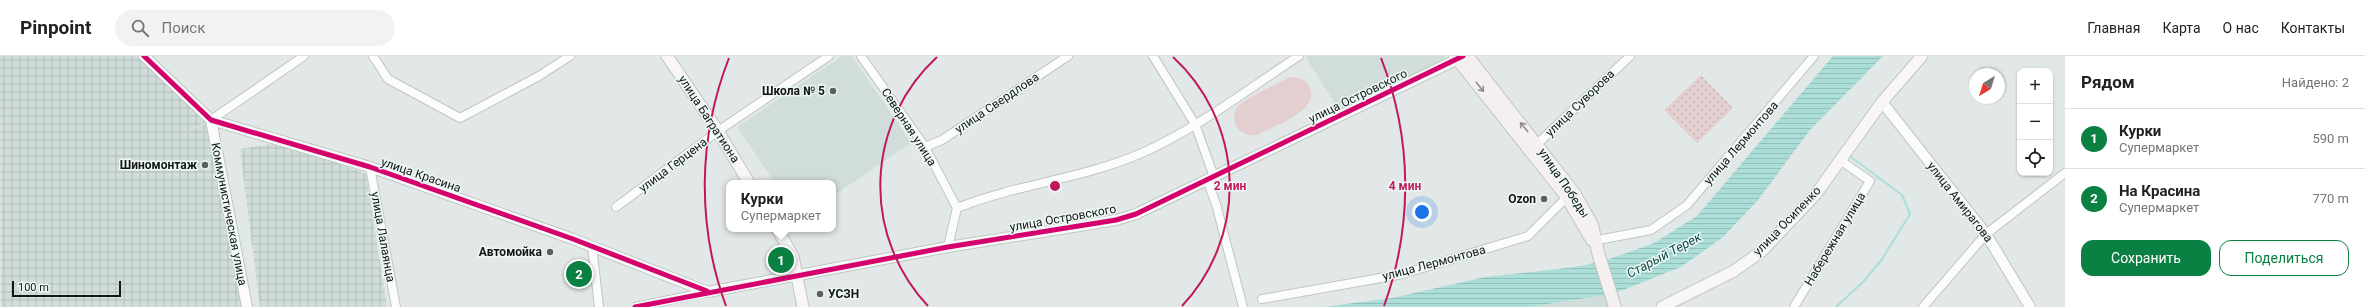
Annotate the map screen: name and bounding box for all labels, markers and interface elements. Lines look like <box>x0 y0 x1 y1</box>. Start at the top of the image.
search box <box>115 10 395 46</box>
text: Pinpoint <box>20 16 91 39</box>
icon: search <box>129 17 151 39</box>
text: Поиск <box>161 19 205 37</box>
text: Главная <box>2087 20 2140 36</box>
text: Карта <box>2162 20 2201 36</box>
text: О нас <box>2223 20 2259 36</box>
text: Контакты <box>2281 20 2345 36</box>
street label: улица Островского <box>1306 66 1410 126</box>
street label: улица Суворова <box>1543 67 1617 139</box>
north arrow <box>1969 68 2005 104</box>
map controls <box>2017 68 2053 176</box>
button: + <box>2017 68 2053 104</box>
street label: улица Свердлова <box>952 70 1042 136</box>
text: Рядом <box>2081 72 2135 92</box>
street label: улица Багратиона <box>676 73 742 165</box>
text: Найдено: 2 <box>2282 75 2349 90</box>
one-way arrow <box>1475 81 1484 92</box>
place label: Школа № 5 <box>762 84 825 98</box>
street label: Северная улица <box>879 85 939 169</box>
marker: Школа № 5 <box>828 86 838 96</box>
street label: улица Лермонтова <box>1701 98 1781 188</box>
button: − <box>2017 104 2053 140</box>
one-way arrow <box>1520 122 1528 133</box>
text: Курки <box>2119 122 2161 140</box>
text: 1 <box>2090 131 2098 146</box>
text: 590 m <box>2312 131 2349 146</box>
street label: улица Герцена <box>636 135 710 195</box>
button: locate <box>2017 140 2053 176</box>
text: Супермаркет <box>2119 140 2199 155</box>
street label: Коммунистическая улица <box>208 141 250 287</box>
street label: улица Победы <box>1536 146 1592 220</box>
street label: улица Красина <box>379 155 463 195</box>
place label: Шиномонтаж <box>120 158 198 172</box>
street label: улица Амирагова <box>1924 159 1996 245</box>
marker: Шиномонтаж <box>200 160 210 170</box>
centre of rings <box>1048 179 1062 193</box>
text: 2 мин <box>1214 179 1246 193</box>
text: 4 мин <box>1389 179 1421 193</box>
popup <box>726 180 836 232</box>
text: На Красина <box>2119 182 2200 200</box>
street label: улица Осипенко <box>1750 183 1824 259</box>
text: Курки <box>741 190 783 208</box>
street label: Набережная улица <box>1802 190 1868 288</box>
street label: улица Лалаянца <box>368 191 398 283</box>
text: 2 <box>2090 191 2098 206</box>
text: 770 m <box>2312 191 2349 206</box>
place label: Ozon <box>1508 192 1536 206</box>
marker: Ozon <box>1539 194 1549 204</box>
text: Супермаркет <box>2119 200 2199 215</box>
street label: улица Островского <box>1009 202 1118 234</box>
your location <box>1412 202 1432 222</box>
text: Супермаркет <box>741 208 821 223</box>
water label: Старый Терек <box>1624 228 1705 281</box>
button: Сохранить <box>2081 240 2211 276</box>
button: Поделиться <box>2219 240 2349 276</box>
street label: улица Лермонтова <box>1381 243 1487 283</box>
place label: Автомойка <box>479 245 543 259</box>
pin: 1 <box>768 245 794 275</box>
marker: Автомойка <box>545 247 555 257</box>
pin: 2 <box>566 259 592 289</box>
scale bar <box>12 279 121 298</box>
text: 100 m <box>18 281 49 294</box>
place label: УСЗН <box>828 287 859 301</box>
marker: УСЗН <box>815 289 825 299</box>

